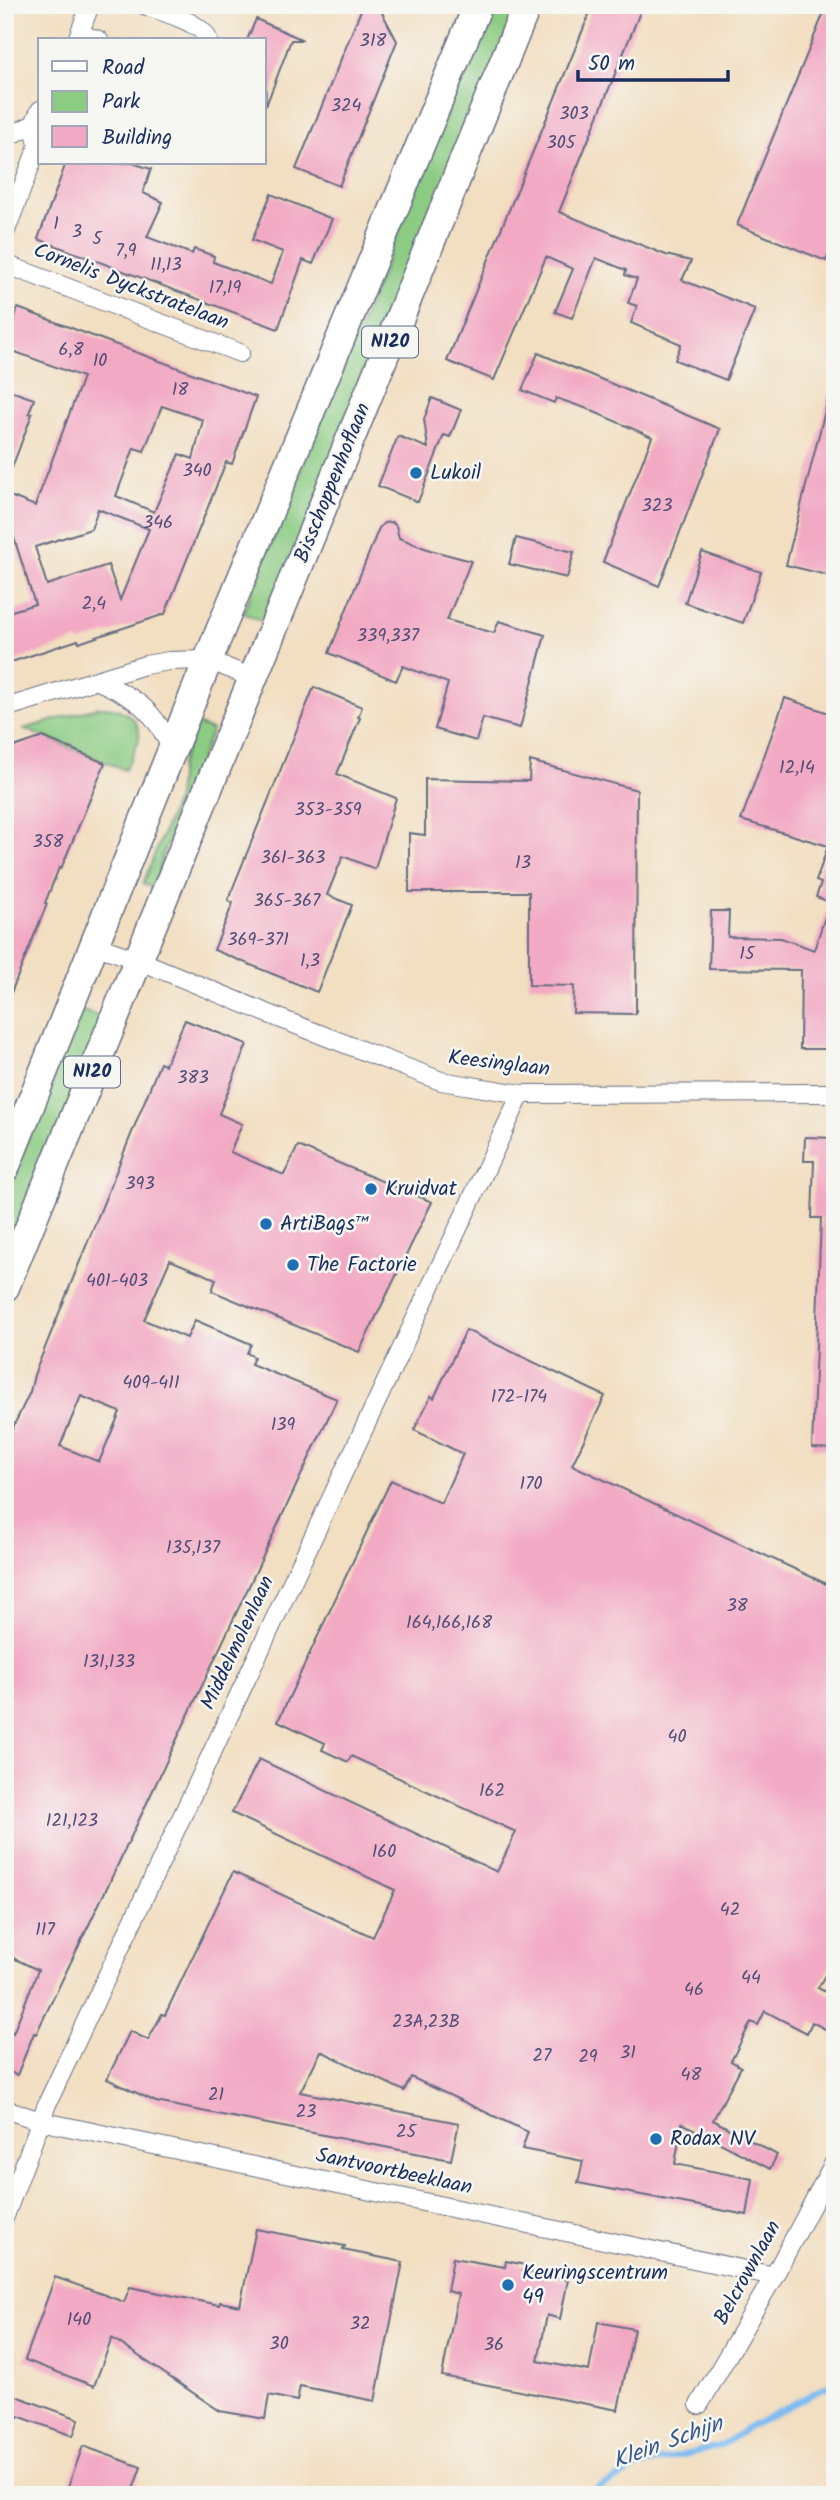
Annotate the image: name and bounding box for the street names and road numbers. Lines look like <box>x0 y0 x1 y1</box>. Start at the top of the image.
street label: Cornelis Dyckstratelaan <box>28 234 234 340</box>
road number: N120 <box>362 326 418 358</box>
street label: Bisschoppenhoflaan <box>286 398 380 568</box>
street label: Keesinglaan <box>446 1041 552 1087</box>
road number: N120 <box>64 1056 120 1088</box>
street label: Middelmolenlaan <box>192 1570 284 1716</box>
street label: Santvoortbeeklaan <box>313 2139 475 2205</box>
street label: Belcrownlaan <box>706 2215 790 2331</box>

